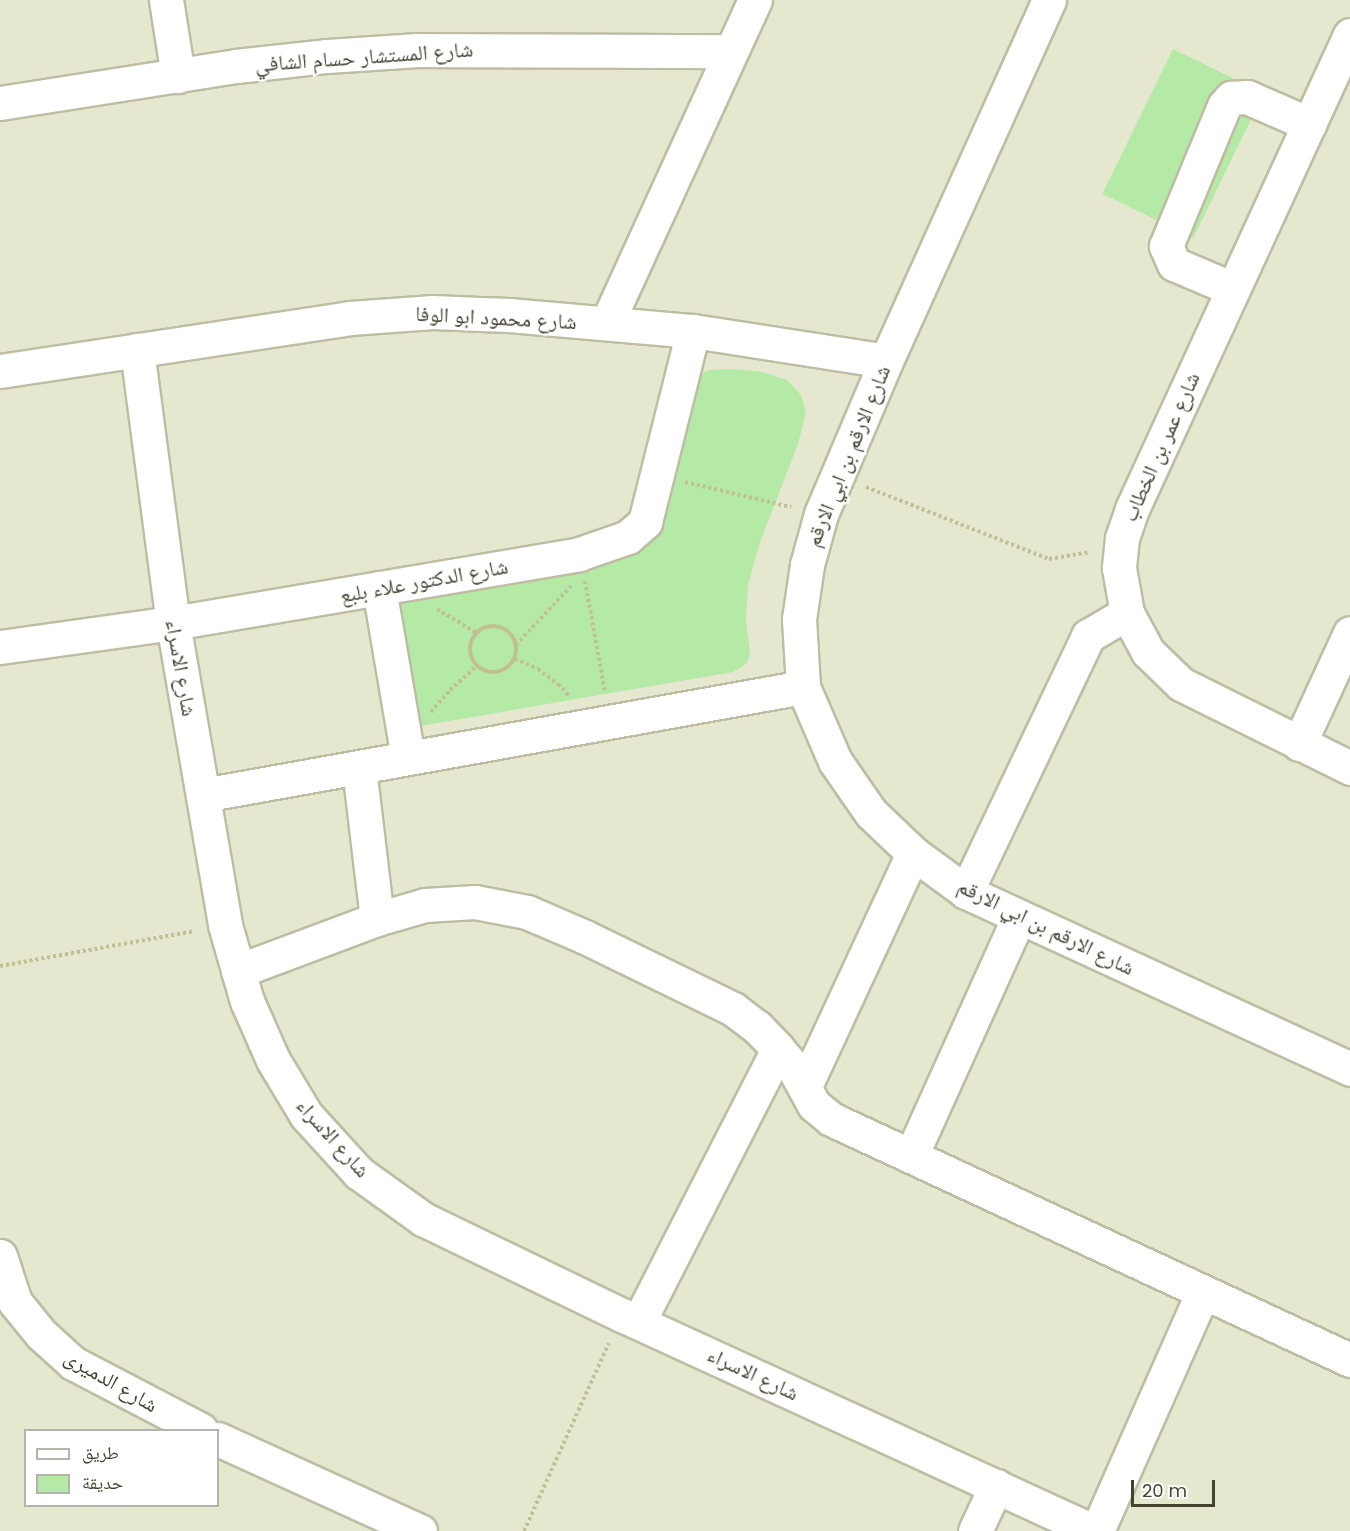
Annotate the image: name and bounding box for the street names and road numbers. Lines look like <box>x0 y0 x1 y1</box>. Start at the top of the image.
street label: شارع المستشار حسام الشافي <box>254 37 474 77</box>
street label: شارع محمود ابو الوفا <box>415 301 577 335</box>
street label: شارع الارقم بن ابي الارقم <box>800 362 896 550</box>
street label: شارع عمر بن الخطاب <box>1117 368 1205 526</box>
street label: شارع الدكتور علاء بلبع <box>338 554 510 608</box>
street label: شارع الاسراء <box>160 618 202 718</box>
street label: شارع الارقم بن ابي الارقم <box>954 873 1138 981</box>
street label: شارع الاسراء <box>291 1093 375 1183</box>
street label: شارع الاسراء <box>703 1342 803 1406</box>
street label: شارع الدميرى <box>60 1344 162 1418</box>

